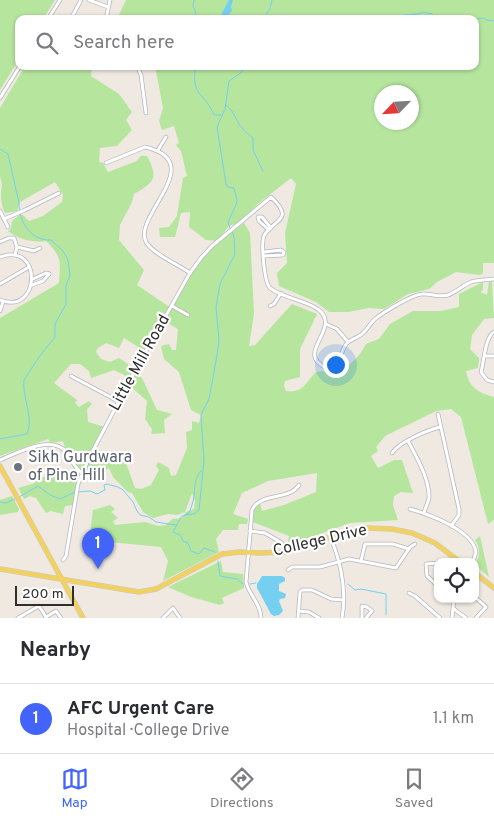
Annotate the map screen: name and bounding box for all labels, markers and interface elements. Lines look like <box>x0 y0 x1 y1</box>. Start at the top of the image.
search box <box>15 15 479 70</box>
icon: search <box>33 29 61 57</box>
text: Search here <box>73 31 175 55</box>
north arrow <box>374 85 419 130</box>
street label: Little Mill Road <box>105 311 175 415</box>
your location <box>323 352 349 378</box>
place label: Sikh Gurdwara of Pine Hill <box>28 448 132 486</box>
marker: Sikh Gurdwara of Pine Hill <box>12 461 24 473</box>
street label: College Drive <box>271 520 369 562</box>
pin: 1 <box>82 528 114 569</box>
map controls <box>434 558 479 603</box>
button: locate <box>434 558 479 603</box>
scale bar <box>15 583 74 606</box>
text: 200 m <box>22 586 64 603</box>
text: Nearby <box>20 637 91 664</box>
text: AFC Urgent Care <box>67 697 214 721</box>
text: 1 <box>33 709 39 729</box>
text: 1.1 km <box>433 709 474 729</box>
text: Hospital · College Drive <box>67 721 229 741</box>
tab: Map <box>61 765 89 812</box>
tab: Directions <box>210 765 274 812</box>
tab: Saved <box>395 765 433 812</box>

